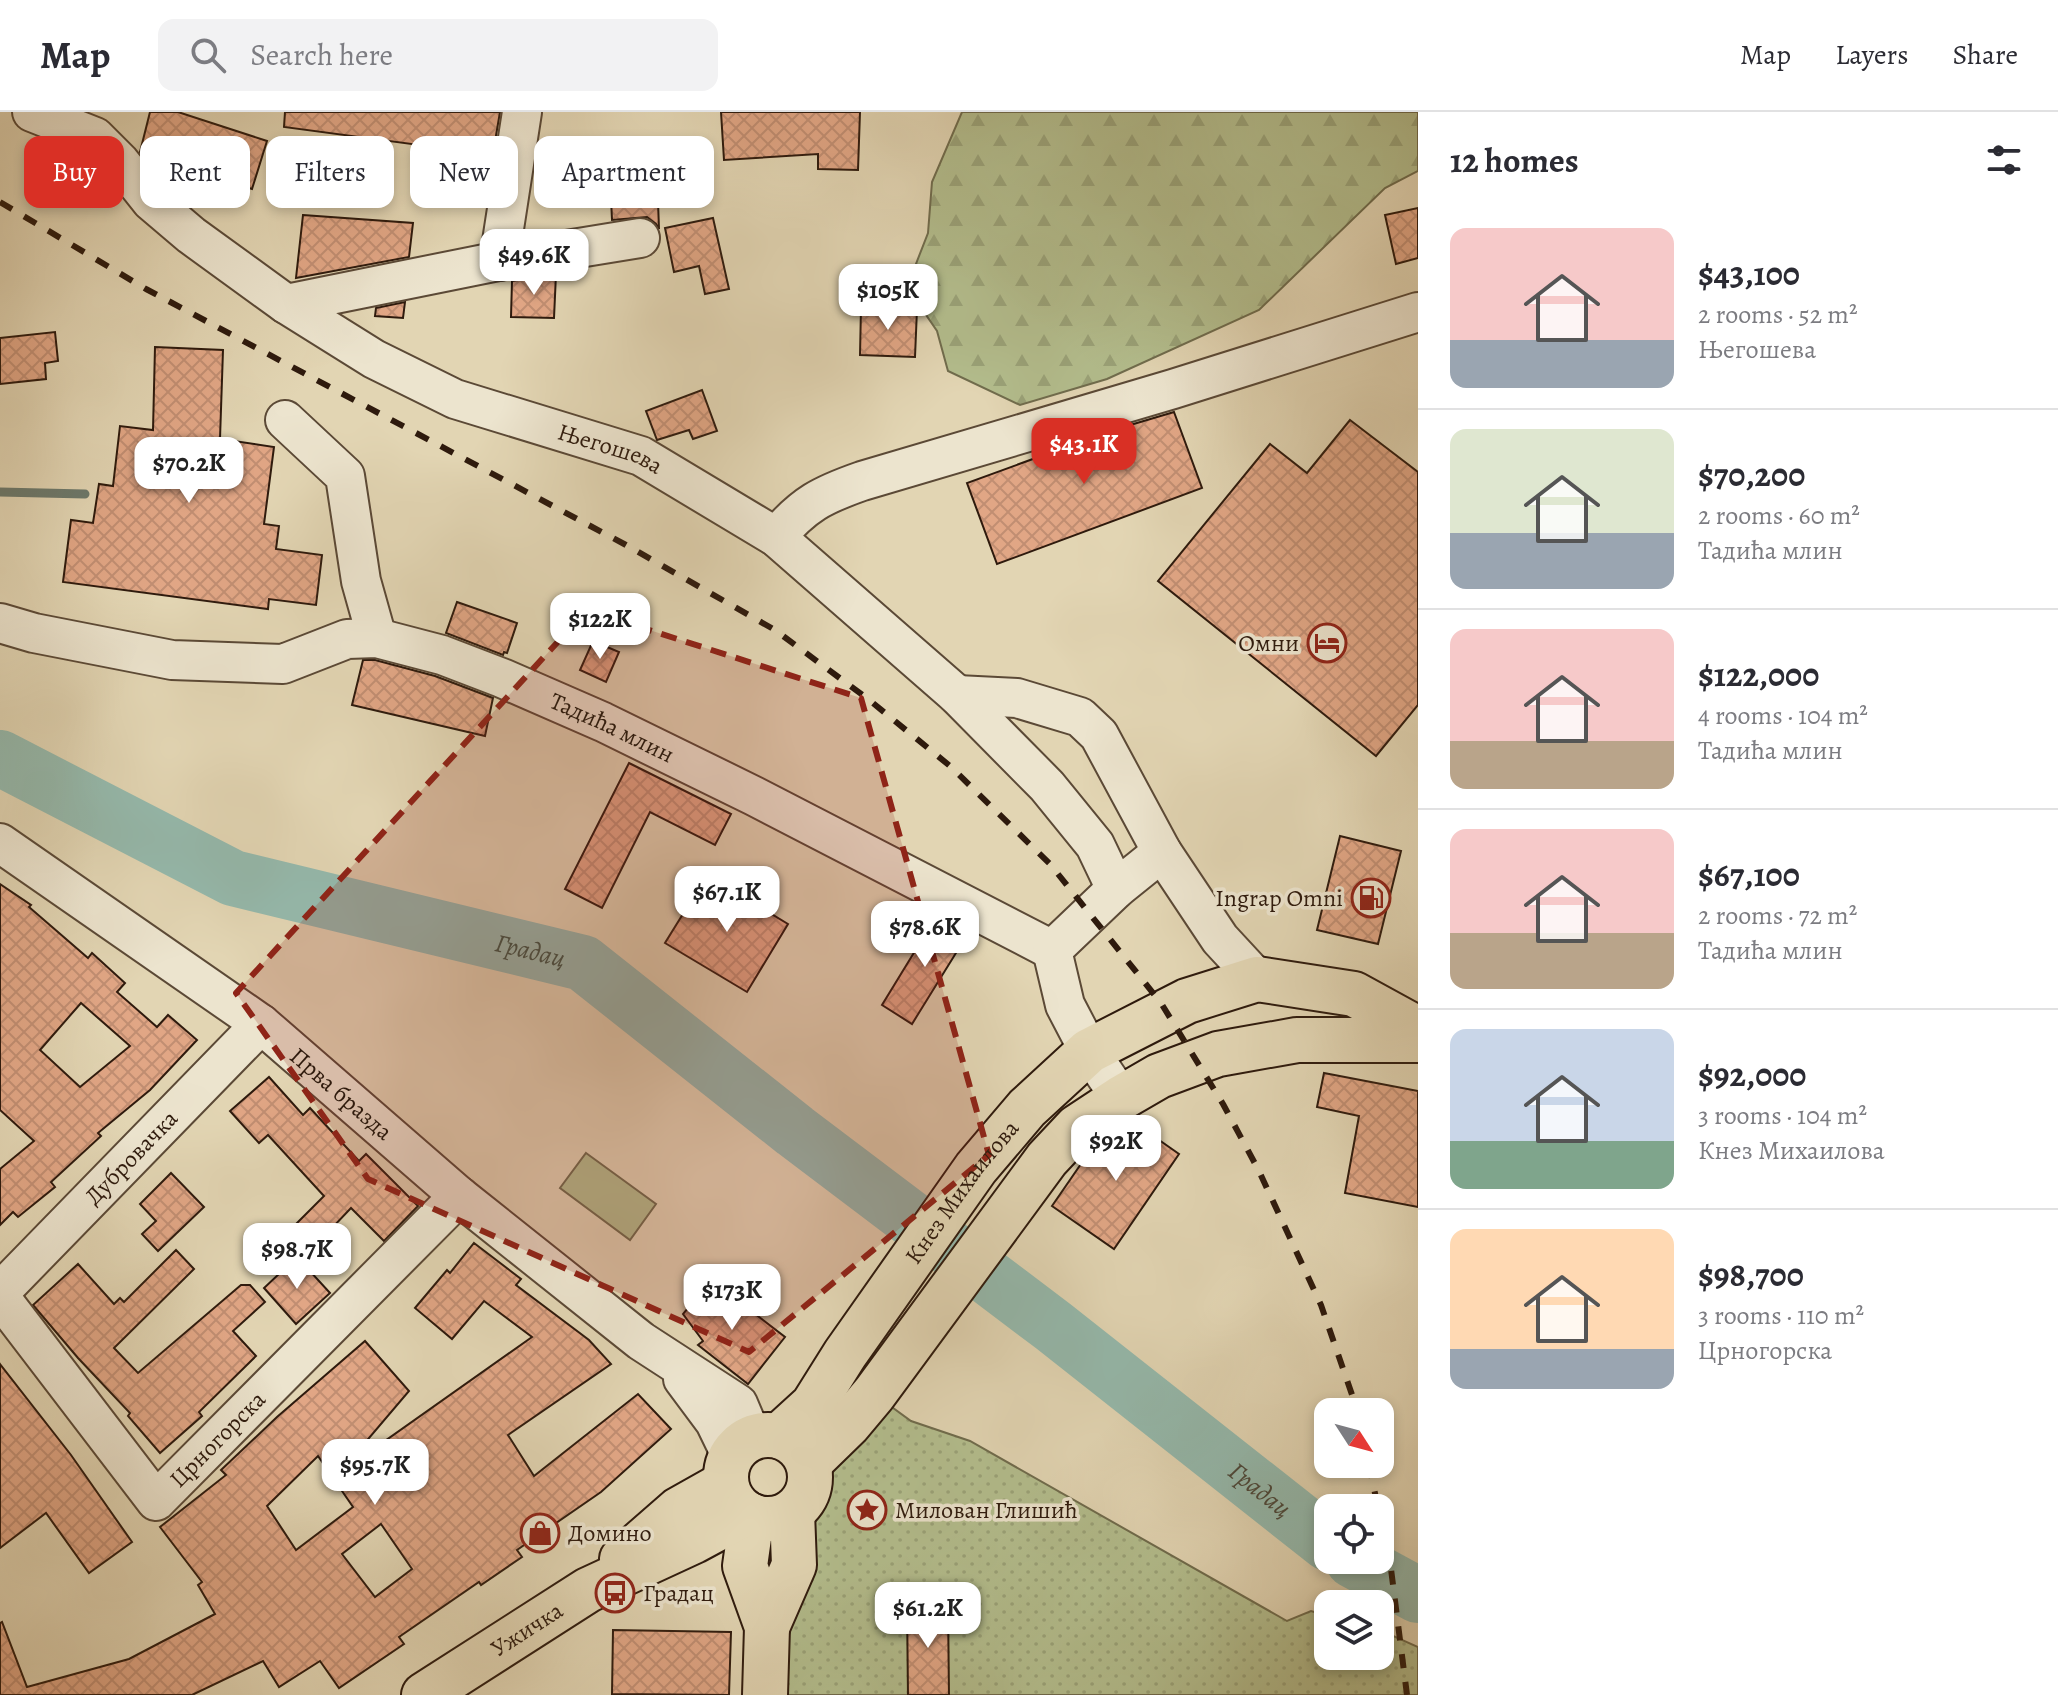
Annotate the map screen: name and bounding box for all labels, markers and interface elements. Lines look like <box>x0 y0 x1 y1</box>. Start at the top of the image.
search box <box>158 19 718 91</box>
text: Map <box>40 29 110 81</box>
icon: search <box>186 33 230 77</box>
text: Search here <box>250 35 393 75</box>
text: Map <box>1740 36 1791 74</box>
text: Layers <box>1835 36 1908 74</box>
text: Share <box>1952 36 2018 74</box>
chip: Buy <box>24 136 124 208</box>
chip: Rent <box>140 136 250 208</box>
chip: Filters <box>266 136 394 208</box>
chip: New <box>410 136 518 208</box>
chip: Apartment <box>534 136 714 208</box>
text: 12 homes <box>1450 137 1579 184</box>
icon: filters <box>1982 138 2026 182</box>
pin: $49.6K <box>469 229 599 297</box>
text: $49.6K <box>498 237 570 272</box>
text: $43,100 <box>1698 250 1800 297</box>
icon: home <box>1514 260 1610 356</box>
pin: $105K <box>832 264 944 332</box>
text: $105K <box>857 272 919 307</box>
text: 2 rooms · 52 m² <box>1698 297 1857 332</box>
text: Његошева <box>1698 332 1816 367</box>
street label: Његошева <box>554 415 669 482</box>
pin: $43.1K <box>1019 418 1149 486</box>
text: $43.1K <box>1049 426 1119 461</box>
pin: $70.2K <box>124 437 254 505</box>
text: $70.2K <box>152 445 226 480</box>
text: $70,200 <box>1698 451 1805 498</box>
icon: home <box>1514 461 1610 557</box>
text: 2 rooms · 60 m² <box>1698 498 1860 533</box>
text: Тадића млин <box>1698 533 1843 568</box>
pin: $122K <box>544 593 656 661</box>
text: $122K <box>568 601 632 636</box>
hotel icon: Омни <box>1306 622 1348 664</box>
place label: Омни <box>1238 627 1299 659</box>
text: $122,000 <box>1698 651 1819 698</box>
icon: home <box>1514 661 1610 757</box>
street label: Тадића млин <box>545 685 680 770</box>
text: 4 rooms · 104 m² <box>1698 698 1868 733</box>
text: Тадића млин <box>1698 733 1843 768</box>
text: $67,100 <box>1698 851 1800 898</box>
icon: home <box>1514 861 1610 957</box>
pin: $67.1K <box>662 866 792 934</box>
text: $67.1K <box>693 874 761 909</box>
fuel station icon: Ingrap Omni <box>1350 877 1392 919</box>
place label: Ingrap Omni <box>1215 882 1343 914</box>
text: 2 rooms · 72 m² <box>1698 898 1857 933</box>
pin: $78.6K <box>860 901 990 969</box>
text: $78.6K <box>889 909 961 944</box>
water label: Градац <box>491 925 569 976</box>
text: Тадића млин <box>1698 933 1843 968</box>
street label: Прва бразда <box>283 1040 400 1147</box>
text: $92,000 <box>1698 1051 1806 1098</box>
icon: home <box>1514 1061 1610 1157</box>
text: 3 rooms · 104 m² <box>1698 1098 1867 1133</box>
street label: Дубровачка <box>78 1103 185 1212</box>
street label: Кнез Михаилова <box>897 1113 1026 1270</box>
pin: $92K <box>1069 1115 1163 1183</box>
text: $92K <box>1089 1123 1143 1158</box>
text: Кнез Михаилова <box>1698 1133 1885 1168</box>
pin: $98.7K <box>232 1223 362 1291</box>
text: $98.7K <box>261 1231 333 1266</box>
text: $98,700 <box>1698 1251 1804 1298</box>
icon: home <box>1514 1261 1610 1357</box>
pin: $173K <box>676 1264 788 1332</box>
text: $173K <box>702 1272 762 1307</box>
text: 3 rooms · 110 m² <box>1698 1298 1864 1333</box>
text: Црногорска <box>1698 1333 1832 1368</box>
street label: Црногорска <box>162 1384 273 1494</box>
north arrow <box>1314 1398 1394 1478</box>
map controls <box>1314 1398 1394 1670</box>
pin: $95.7K <box>310 1439 440 1507</box>
text: $95.7K <box>340 1447 410 1482</box>
water label: Градац <box>1221 1454 1299 1525</box>
place icon: Милован Глишић <box>846 1489 888 1531</box>
place label: Милован Глишић <box>895 1494 1078 1526</box>
button: locate <box>1314 1494 1394 1574</box>
shop icon: Домино <box>519 1512 561 1554</box>
place label: Домино <box>568 1517 652 1549</box>
bus stop icon: Градац <box>594 1572 636 1614</box>
place label: Градац <box>643 1577 714 1609</box>
pin: $61.2K <box>863 1582 993 1650</box>
text: $61.2K <box>893 1590 963 1625</box>
button: layers <box>1314 1590 1394 1670</box>
street label: Ужичка <box>485 1594 569 1664</box>

